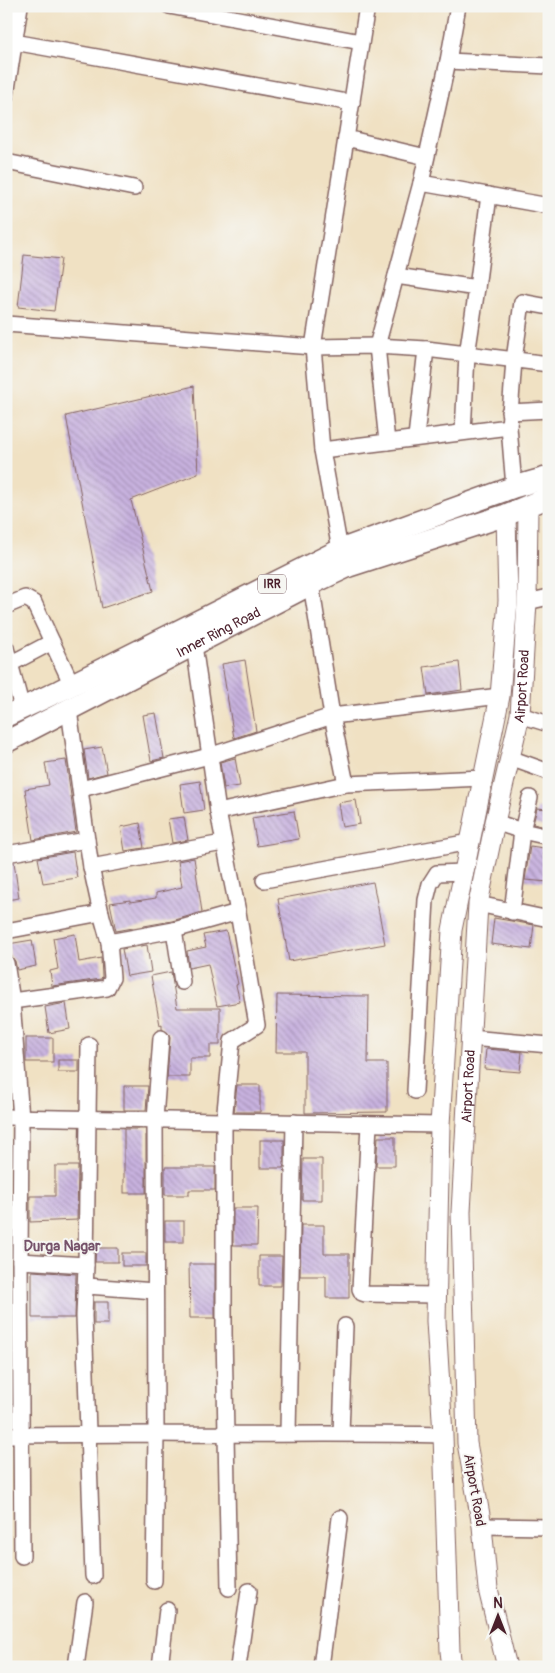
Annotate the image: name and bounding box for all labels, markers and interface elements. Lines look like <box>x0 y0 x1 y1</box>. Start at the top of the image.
road number: IRR <box>258 574 286 594</box>
street label: Inner Ring Road <box>174 604 263 661</box>
street label: Airport Road <box>510 649 533 725</box>
street label: Airport Road <box>458 1049 479 1123</box>
district label: Durga Nagar <box>24 1237 101 1256</box>
street label: Airport Road <box>460 1452 489 1528</box>
north arrow <box>472 1590 522 1640</box>
text: N <box>493 1595 503 1612</box>

